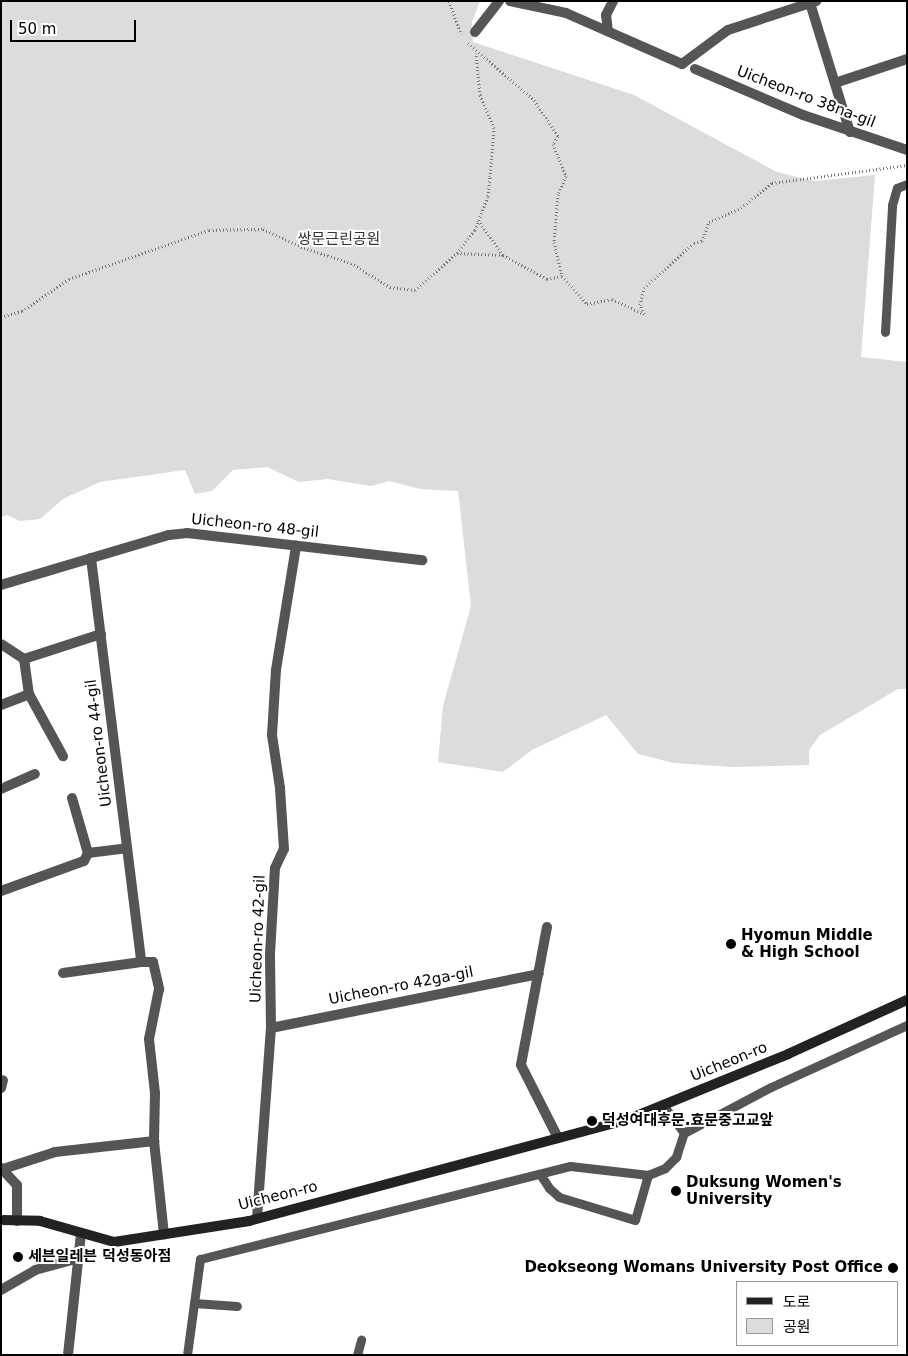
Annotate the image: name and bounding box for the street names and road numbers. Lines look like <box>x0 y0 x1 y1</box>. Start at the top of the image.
street label: Uicheon-ro 38na-gil <box>734 62 878 132</box>
street label: Uicheon-ro 48-gil <box>190 510 320 542</box>
street label: Uicheon-ro 44-gil <box>82 678 116 808</box>
street label: Uicheon-ro 42-gil <box>247 875 269 1003</box>
street label: Uicheon-ro 42ga-gil <box>327 963 475 1009</box>
street label: Uicheon-ro <box>688 1038 770 1086</box>
street label: Uicheon-ro <box>236 1177 320 1215</box>

